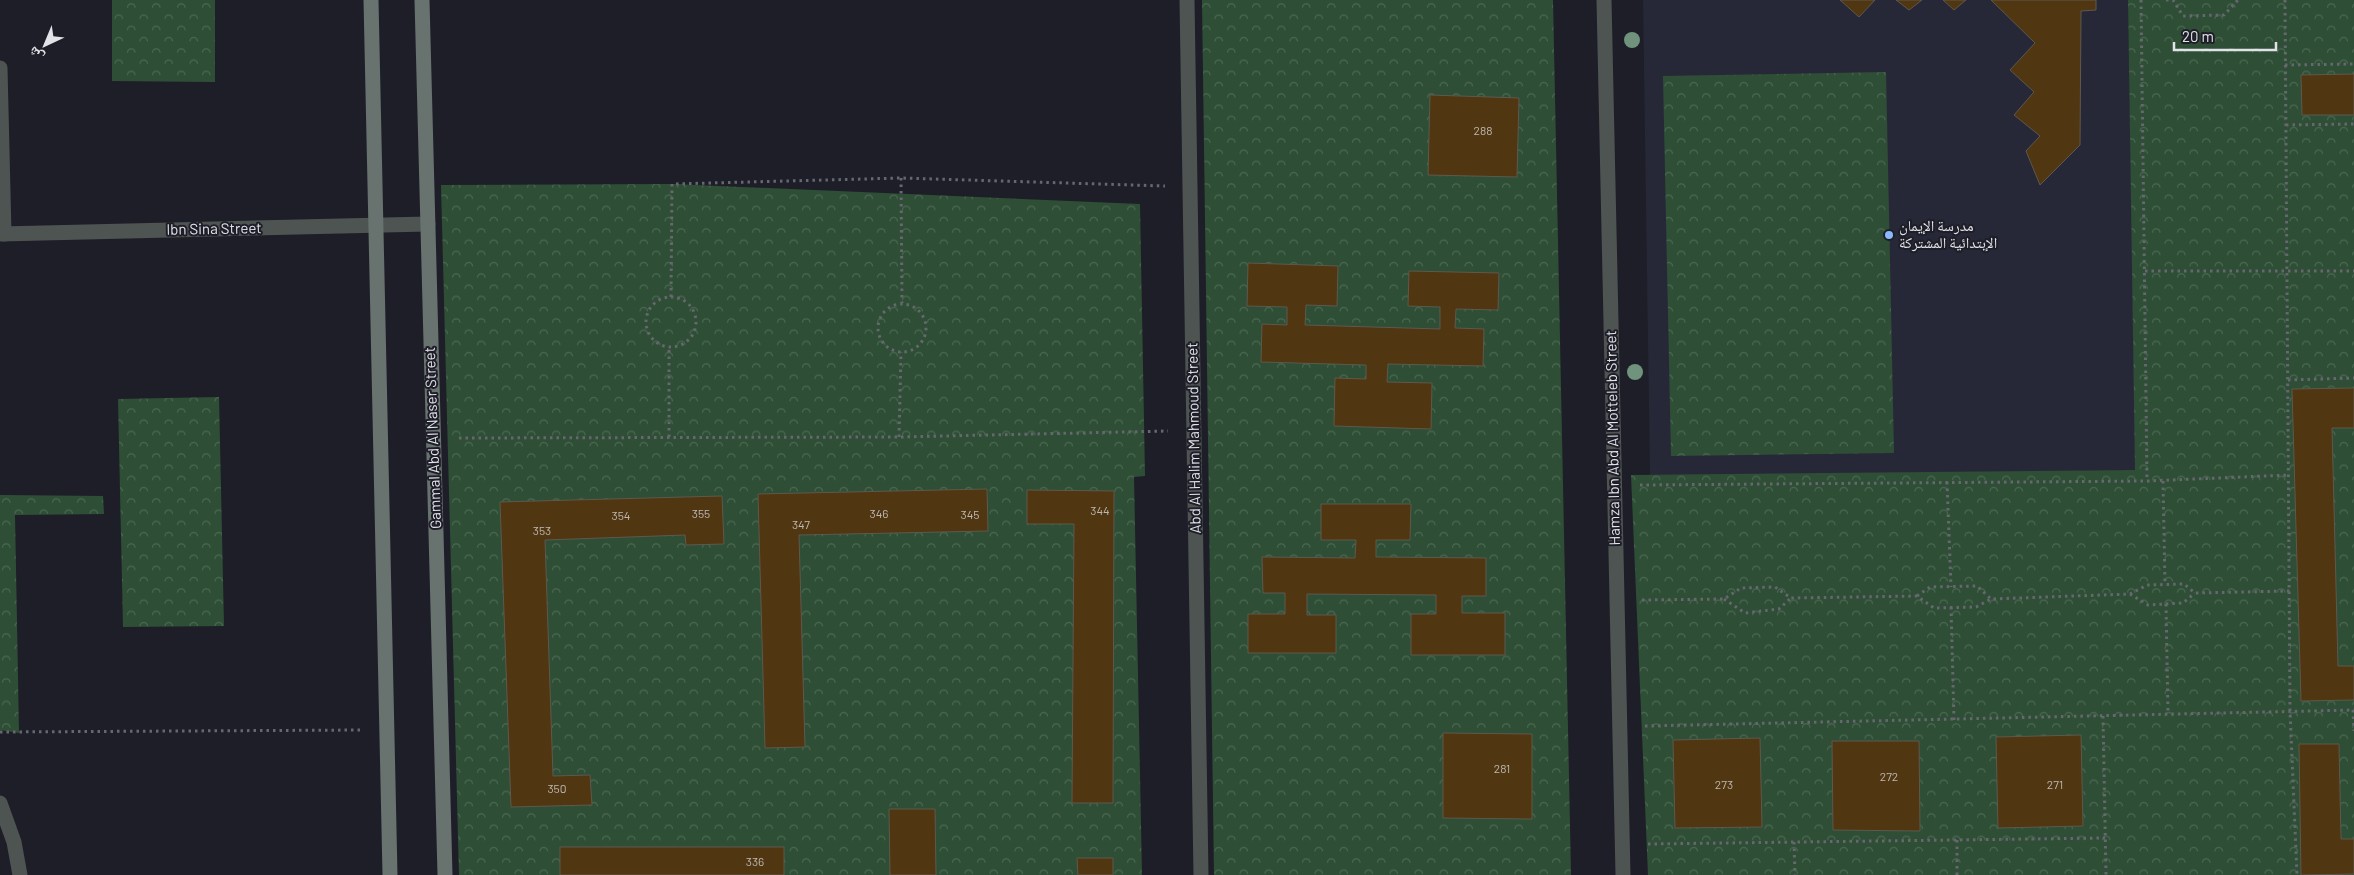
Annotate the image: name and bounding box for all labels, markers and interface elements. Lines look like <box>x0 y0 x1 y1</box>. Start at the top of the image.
north arrow <box>20 20 70 70</box>
scale bar <box>2174 20 2276 52</box>
text: 20 m <box>2182 27 2214 45</box>
text: ش <box>24 43 48 66</box>
house number: 288 <box>1474 123 1492 137</box>
place label: مدرسة الإيمان الإبتدائية المشتركة <box>1899 216 1997 252</box>
street label: Ibn Sina Street <box>166 218 262 238</box>
marker: مدرسة الإيمان الإبتدائية المشتركة <box>1883 229 1895 241</box>
street label: Hamza Ibn Abd Al Motteleb Street <box>1601 330 1623 546</box>
street label: Abd Al Halim Mahmoud Street <box>1182 342 1204 534</box>
street label: Gammal Abd Al Naser Street <box>420 347 444 529</box>
house number: 344 <box>1090 503 1110 517</box>
house number: 355 <box>692 506 710 520</box>
house number: 346 <box>870 506 888 520</box>
house number: 345 <box>961 507 979 521</box>
house number: 354 <box>612 508 630 522</box>
house number: 347 <box>792 517 810 531</box>
house number: 353 <box>533 523 551 537</box>
house number: 281 <box>1494 761 1510 775</box>
house number: 272 <box>1880 769 1898 783</box>
house number: 273 <box>1715 777 1733 791</box>
house number: 271 <box>2047 777 2063 791</box>
house number: 350 <box>547 781 567 795</box>
house number: 336 <box>746 854 764 868</box>

